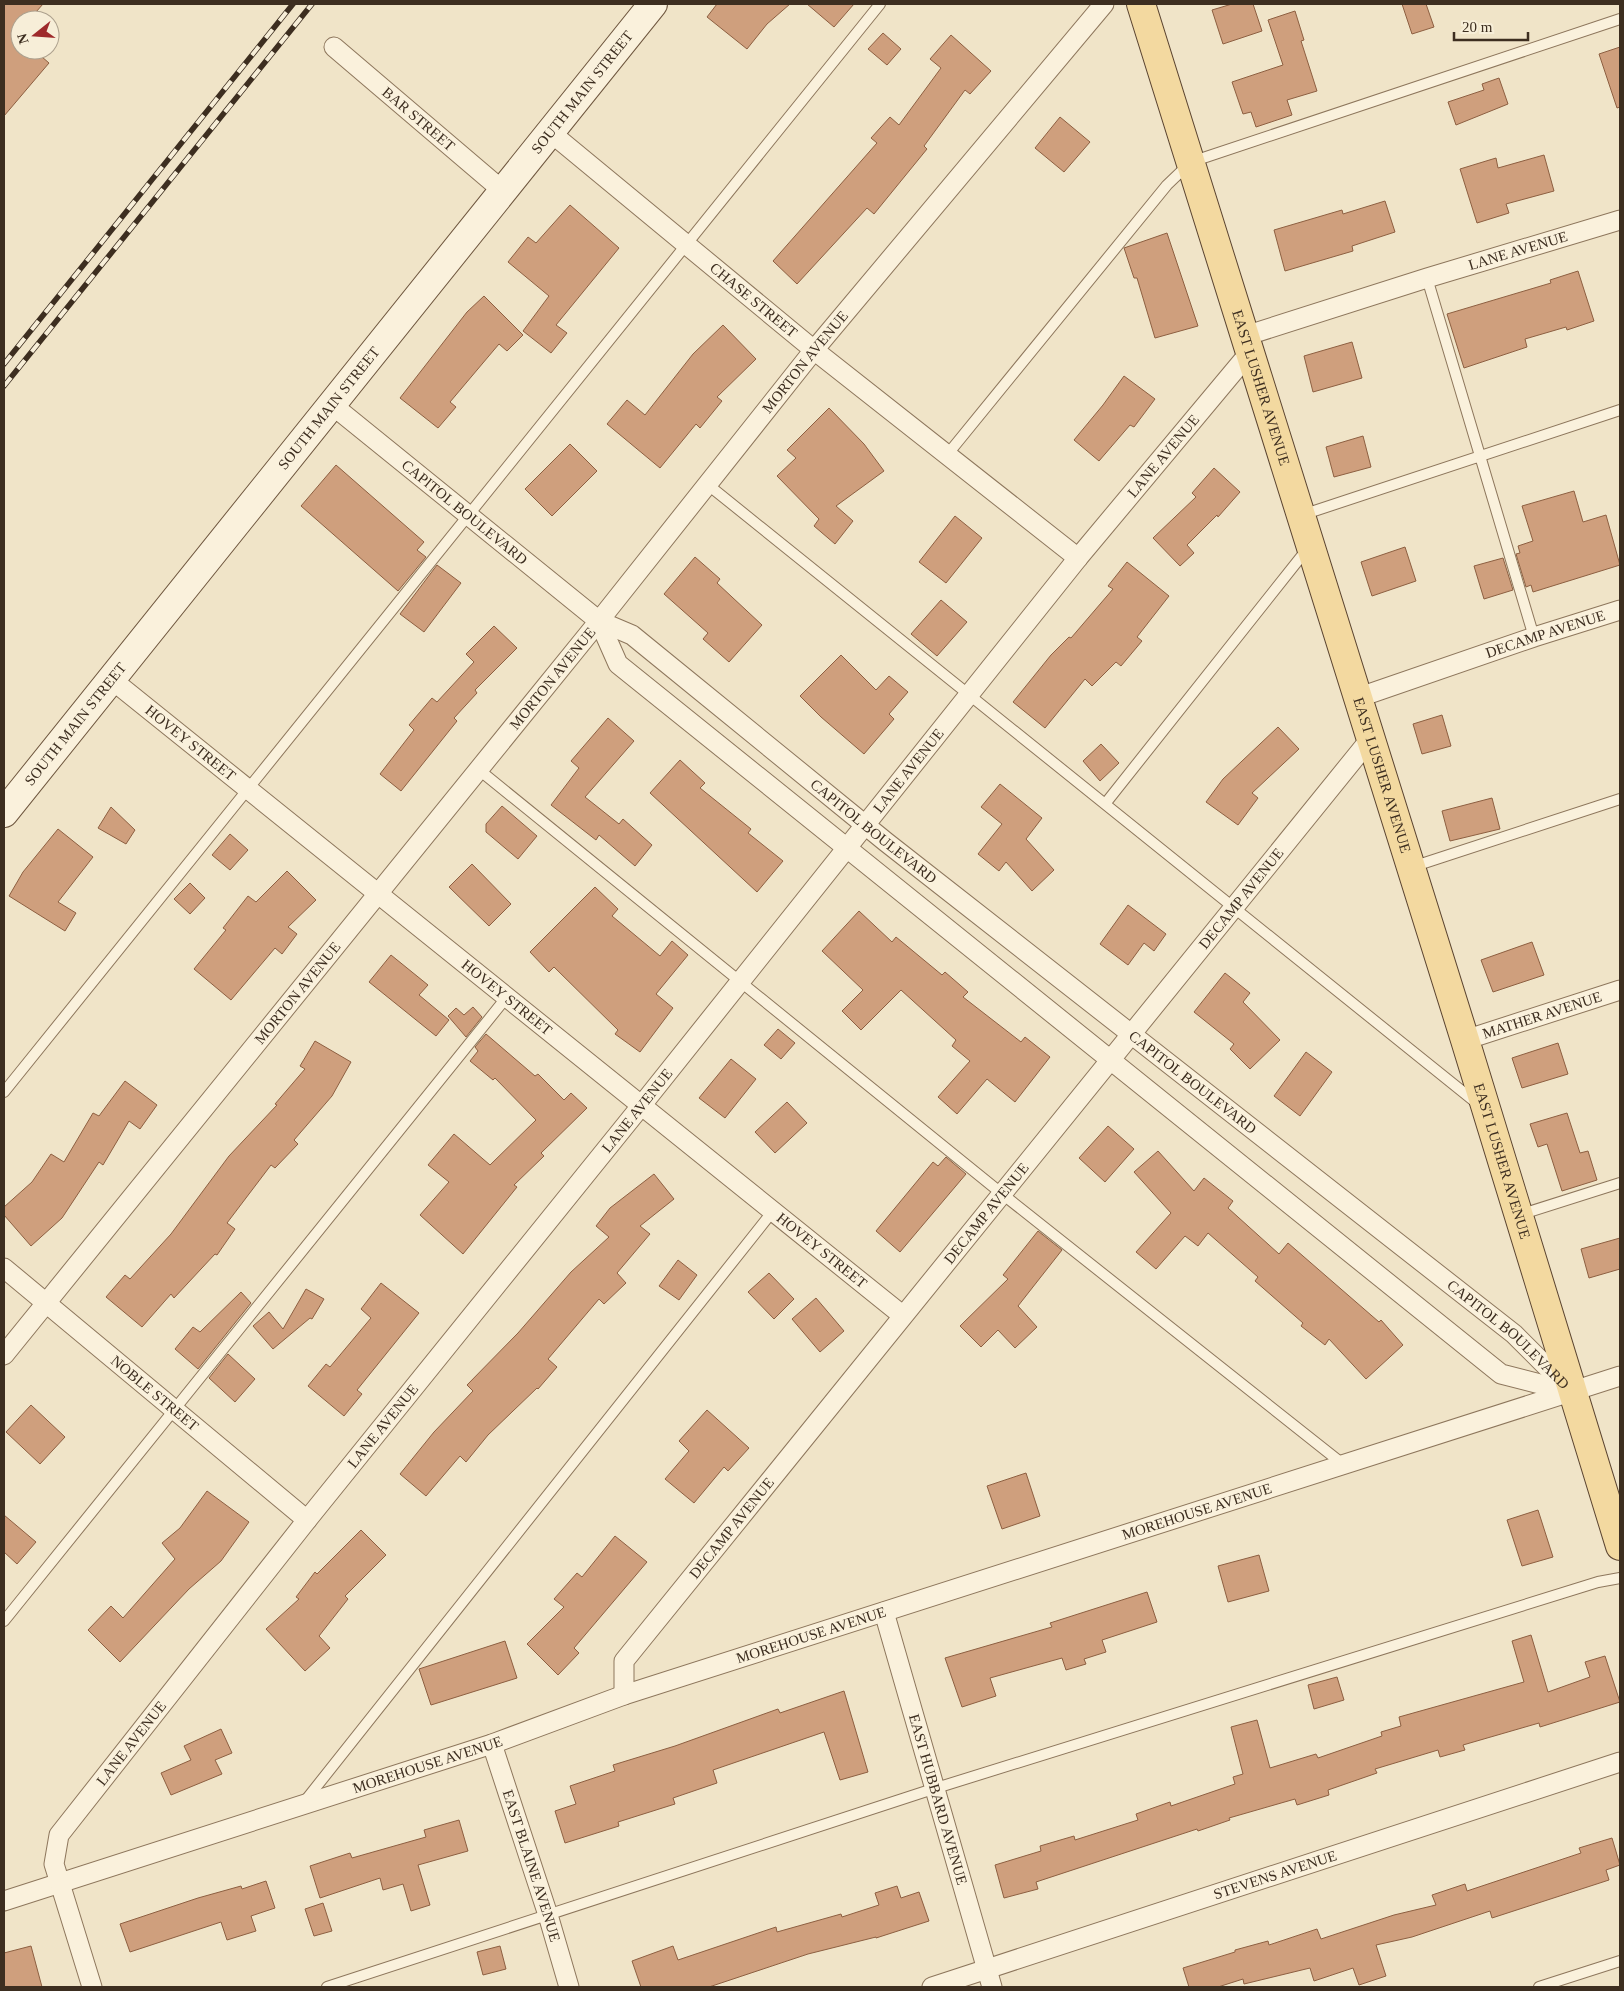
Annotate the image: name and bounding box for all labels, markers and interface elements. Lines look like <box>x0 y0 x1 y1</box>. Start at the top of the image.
north arrow <box>10 10 60 60</box>
scale bar <box>1454 10 1528 42</box>
text: 20 m <box>1462 19 1493 35</box>
street label: SOUTH MAIN STREET <box>528 28 636 157</box>
text: N <box>14 32 32 46</box>
street label: BAR STREET <box>379 84 458 154</box>
street label: LANE AVENUE <box>1466 228 1569 273</box>
street label: CHASE STREET <box>707 260 800 341</box>
street label: MORTON AVENUE <box>759 308 851 416</box>
street label: EAST LUSHER AVENUE <box>1229 308 1293 467</box>
street label: SOUTH MAIN STREET <box>275 344 383 473</box>
street label: LANE AVENUE <box>1124 411 1202 500</box>
street label: CAPITOL BOULEVARD <box>399 457 531 568</box>
street label: DECAMP AVENUE <box>1484 607 1607 661</box>
street label: MORTON AVENUE <box>506 624 599 733</box>
street label: SOUTH MAIN STREET <box>21 660 129 789</box>
street label: EAST LUSHER AVENUE <box>1350 695 1414 855</box>
street label: HOVEY STREET <box>142 702 239 784</box>
street label: LANE AVENUE <box>870 725 947 816</box>
street label: CAPITOL BOULEVARD <box>807 776 940 887</box>
street label: DECAMP AVENUE <box>1196 845 1287 952</box>
street label: MORTON AVENUE <box>251 939 344 1047</box>
street label: HOVEY STREET <box>459 956 555 1038</box>
street label: MATHER AVENUE <box>1480 988 1604 1042</box>
street label: CAPITOL BOULEVARD <box>1126 1028 1260 1137</box>
street label: LANE AVENUE <box>599 1066 676 1156</box>
street label: EAST LUSHER AVENUE <box>1471 1081 1533 1241</box>
street label: DECAMP AVENUE <box>941 1160 1032 1267</box>
street label: HOVEY STREET <box>774 1210 870 1291</box>
street label: CAPITOL BOULEVARD <box>1444 1277 1572 1392</box>
street label: NOBLE STREET <box>108 1352 202 1434</box>
street label: LANE AVENUE <box>344 1381 421 1471</box>
street label: DECAMP AVENUE <box>686 1475 777 1582</box>
street label: MOREHOUSE AVENUE <box>1120 1480 1274 1543</box>
street label: MOREHOUSE AVENUE <box>734 1604 888 1666</box>
street label: LANE AVENUE <box>93 1698 169 1789</box>
street label: EAST HUBBARD AVENUE <box>906 1712 970 1887</box>
street label: MOREHOUSE AVENUE <box>351 1733 505 1796</box>
street label: EAST BLAINE AVENUE <box>500 1788 563 1944</box>
street label: STEVENS AVENUE <box>1212 1847 1339 1902</box>

